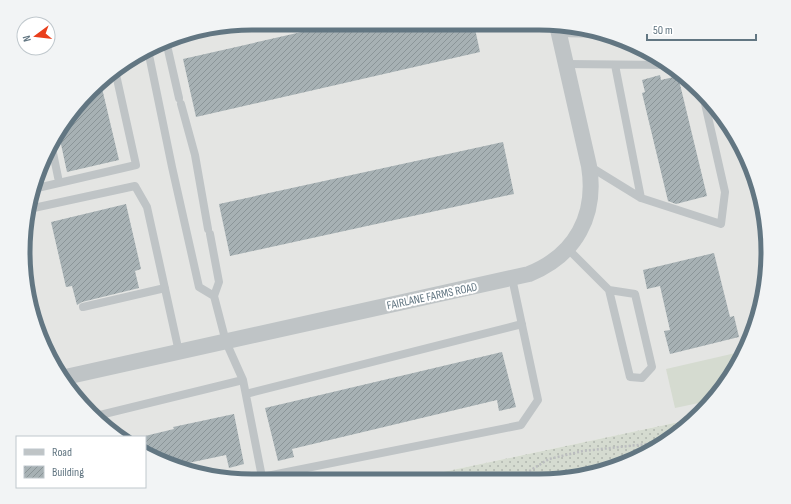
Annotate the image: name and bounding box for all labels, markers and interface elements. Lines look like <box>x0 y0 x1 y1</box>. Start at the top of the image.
north arrow <box>16 16 56 56</box>
scale bar <box>647 16 756 42</box>
text: 50 m <box>653 23 673 38</box>
text: N <box>20 34 34 43</box>
street label: FAIRLANE FARMS ROAD <box>386 280 479 313</box>
legend <box>16 436 146 488</box>
text: Road <box>52 445 72 460</box>
text: Building <box>52 465 84 480</box>

